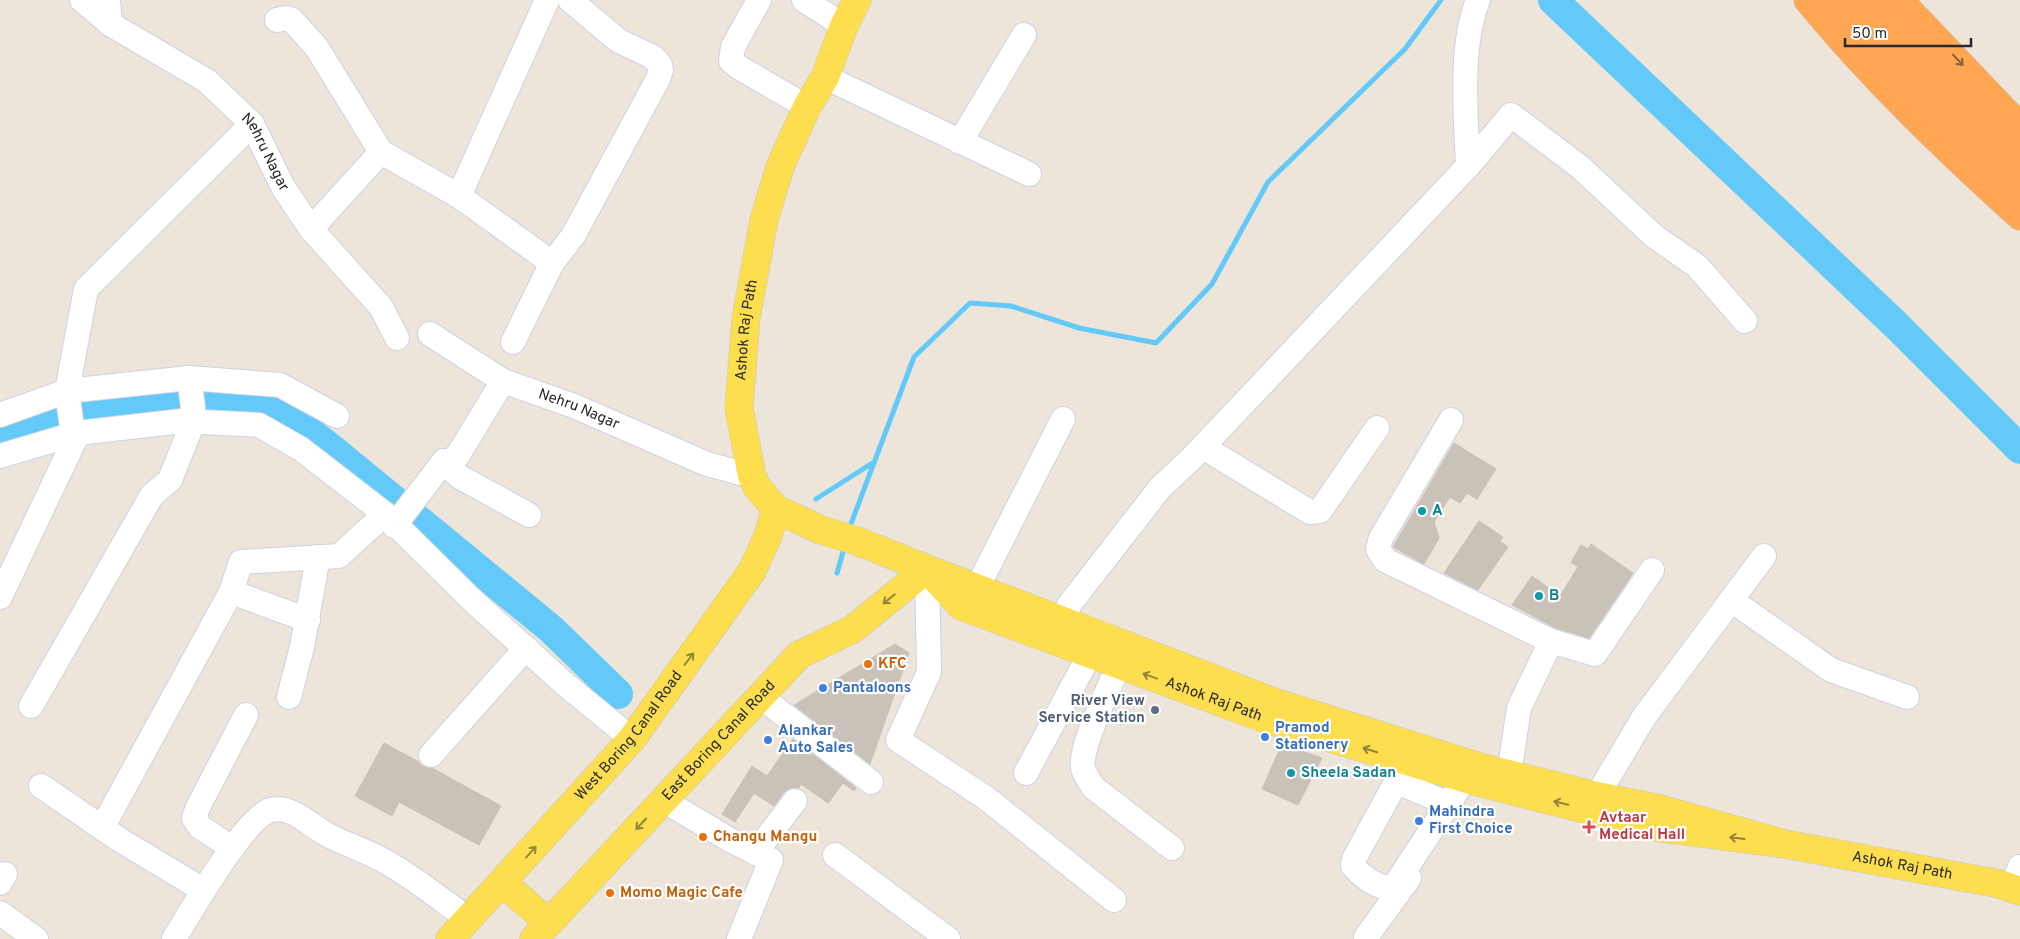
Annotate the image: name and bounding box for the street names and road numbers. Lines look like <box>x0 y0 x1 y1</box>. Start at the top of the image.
street label: Nehru Nagar <box>237 109 293 196</box>
street label: Ashok Raj Path <box>732 278 762 381</box>
street label: Nehru Nagar <box>536 385 622 434</box>
street label: West Boring Canal Road <box>571 667 687 805</box>
street label: Ashok Raj Path <box>1163 673 1265 726</box>
street label: East Boring Canal Road <box>658 677 780 805</box>
street label: Ashok Raj Path <box>1850 847 1954 884</box>

